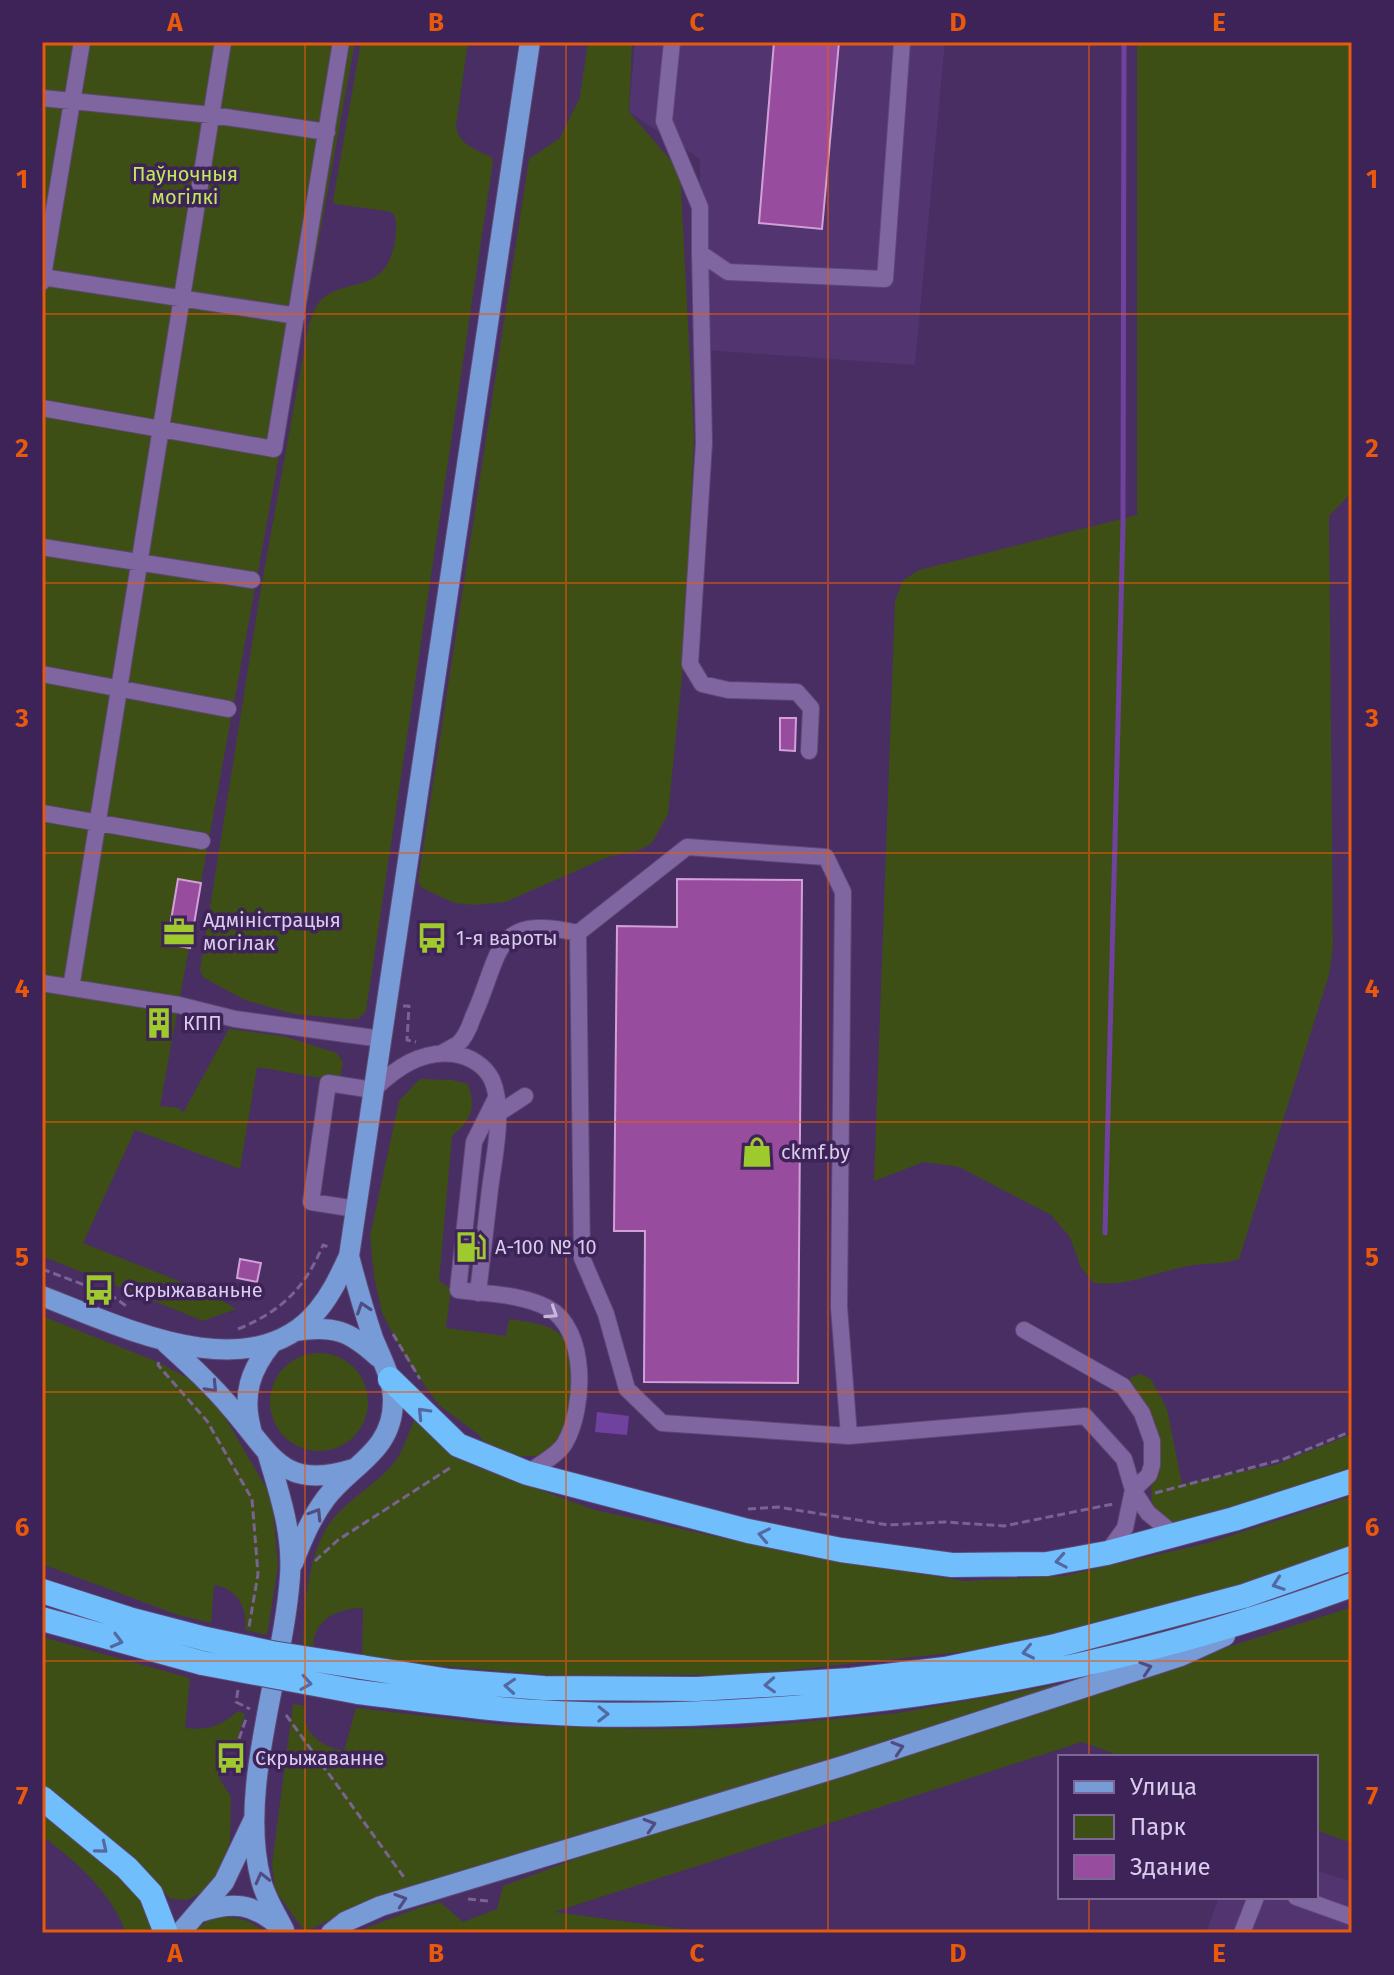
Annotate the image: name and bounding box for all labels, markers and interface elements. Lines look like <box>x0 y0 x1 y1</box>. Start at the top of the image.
text: A <box>166 7 183 38</box>
text: B <box>428 7 444 38</box>
text: C <box>690 7 705 38</box>
text: D <box>950 7 967 38</box>
text: E <box>1212 7 1226 38</box>
park label: Паўночныя могілкі <box>132 162 238 209</box>
text: 1 <box>16 164 28 195</box>
text: 1 <box>1366 164 1378 195</box>
text: 2 <box>15 433 29 464</box>
text: 2 <box>1365 433 1379 464</box>
text: 3 <box>14 703 29 734</box>
text: 3 <box>1364 703 1379 734</box>
place label: Адміністрацыя могілак <box>203 908 341 955</box>
office icon: Адміністрацыя могілак <box>162 915 196 949</box>
bus stop icon: 1-я вароты <box>415 921 449 955</box>
place label: 1-я вароты <box>456 926 557 950</box>
text: 4 <box>15 973 30 1004</box>
text: 4 <box>1365 973 1380 1004</box>
building icon: КПП <box>142 1006 176 1040</box>
place label: КПП <box>183 1011 222 1035</box>
shop icon: ckmf.by <box>740 1135 774 1169</box>
place label: ckmf.by <box>781 1140 850 1164</box>
fuel station icon: А-100 № 10 <box>454 1230 488 1264</box>
place label: А-100 № 10 <box>495 1235 597 1259</box>
text: 5 <box>15 1242 29 1273</box>
text: 5 <box>1365 1242 1379 1273</box>
bus stop icon: Скрыжаваньне <box>82 1273 116 1307</box>
place label: Скрыжаваньне <box>123 1278 263 1302</box>
one-way arrow <box>357 1302 373 1316</box>
one-way arrow <box>544 1304 558 1319</box>
one-way arrow <box>203 1378 218 1392</box>
one-way arrow <box>418 1408 432 1422</box>
one-way arrow <box>306 1508 322 1523</box>
text: 6 <box>15 1512 30 1543</box>
text: 6 <box>1365 1512 1380 1543</box>
one-way arrow <box>758 1527 771 1544</box>
one-way arrow <box>1055 1552 1068 1569</box>
one-way arrow <box>1272 1575 1286 1591</box>
one-way arrow <box>109 1631 123 1648</box>
one-way arrow <box>1021 1643 1035 1660</box>
one-way arrow <box>1138 1661 1152 1677</box>
one-way arrow <box>299 1674 313 1691</box>
one-way arrow <box>763 1676 776 1693</box>
one-way arrow <box>503 1677 516 1694</box>
one-way arrow <box>597 1705 610 1723</box>
bus stop icon: Скрыжаванне <box>214 1741 248 1775</box>
one-way arrow <box>891 1741 905 1757</box>
place label: Скрыжаванне <box>255 1746 384 1770</box>
legend <box>1058 1755 1318 1899</box>
text: Улица <box>1130 1773 1197 1801</box>
text: 7 <box>16 1781 28 1812</box>
text: 7 <box>1366 1781 1378 1812</box>
text: Парк <box>1130 1813 1187 1841</box>
one-way arrow <box>643 1819 657 1835</box>
one-way arrow <box>93 1838 108 1852</box>
text: Здание <box>1130 1853 1211 1881</box>
one-way arrow <box>255 1871 272 1885</box>
one-way arrow <box>393 1893 407 1909</box>
text: A <box>166 1938 183 1969</box>
text: B <box>428 1938 444 1969</box>
text: C <box>690 1938 705 1969</box>
text: D <box>950 1938 967 1969</box>
text: E <box>1212 1938 1226 1969</box>

